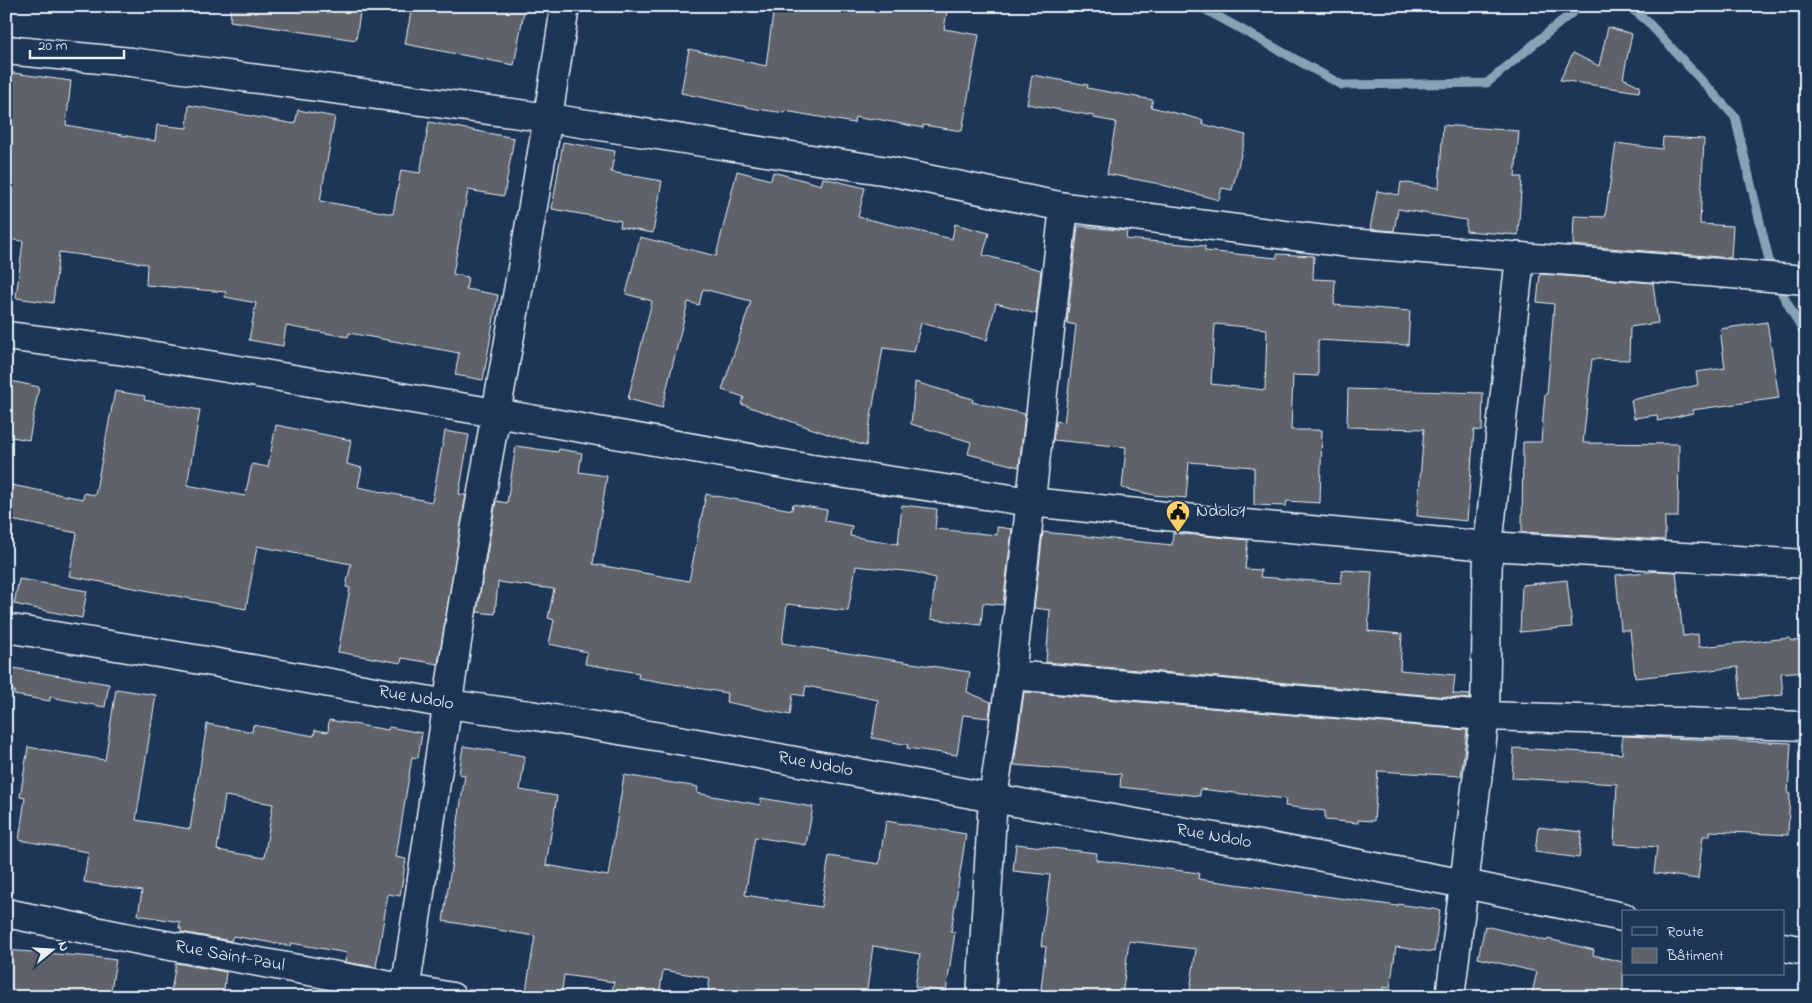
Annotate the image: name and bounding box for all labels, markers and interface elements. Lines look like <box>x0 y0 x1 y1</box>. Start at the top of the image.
scale bar <box>30 28 124 60</box>
text: 20 m <box>38 35 68 57</box>
public building icon: Ndolo1 <box>1165 499 1191 533</box>
place label: Ndolo1 <box>1196 499 1245 525</box>
street label: Rue Ndolo <box>376 679 455 718</box>
street label: Rue Ndolo <box>776 745 855 785</box>
street label: Rue Ndolo <box>1174 818 1254 856</box>
legend <box>1622 910 1784 976</box>
text: Route <box>1667 921 1704 943</box>
north arrow <box>28 926 78 976</box>
street label: Rue Saint-Paul <box>173 934 287 979</box>
text: N <box>51 939 74 954</box>
text: Bâtiment <box>1666 945 1724 967</box>

